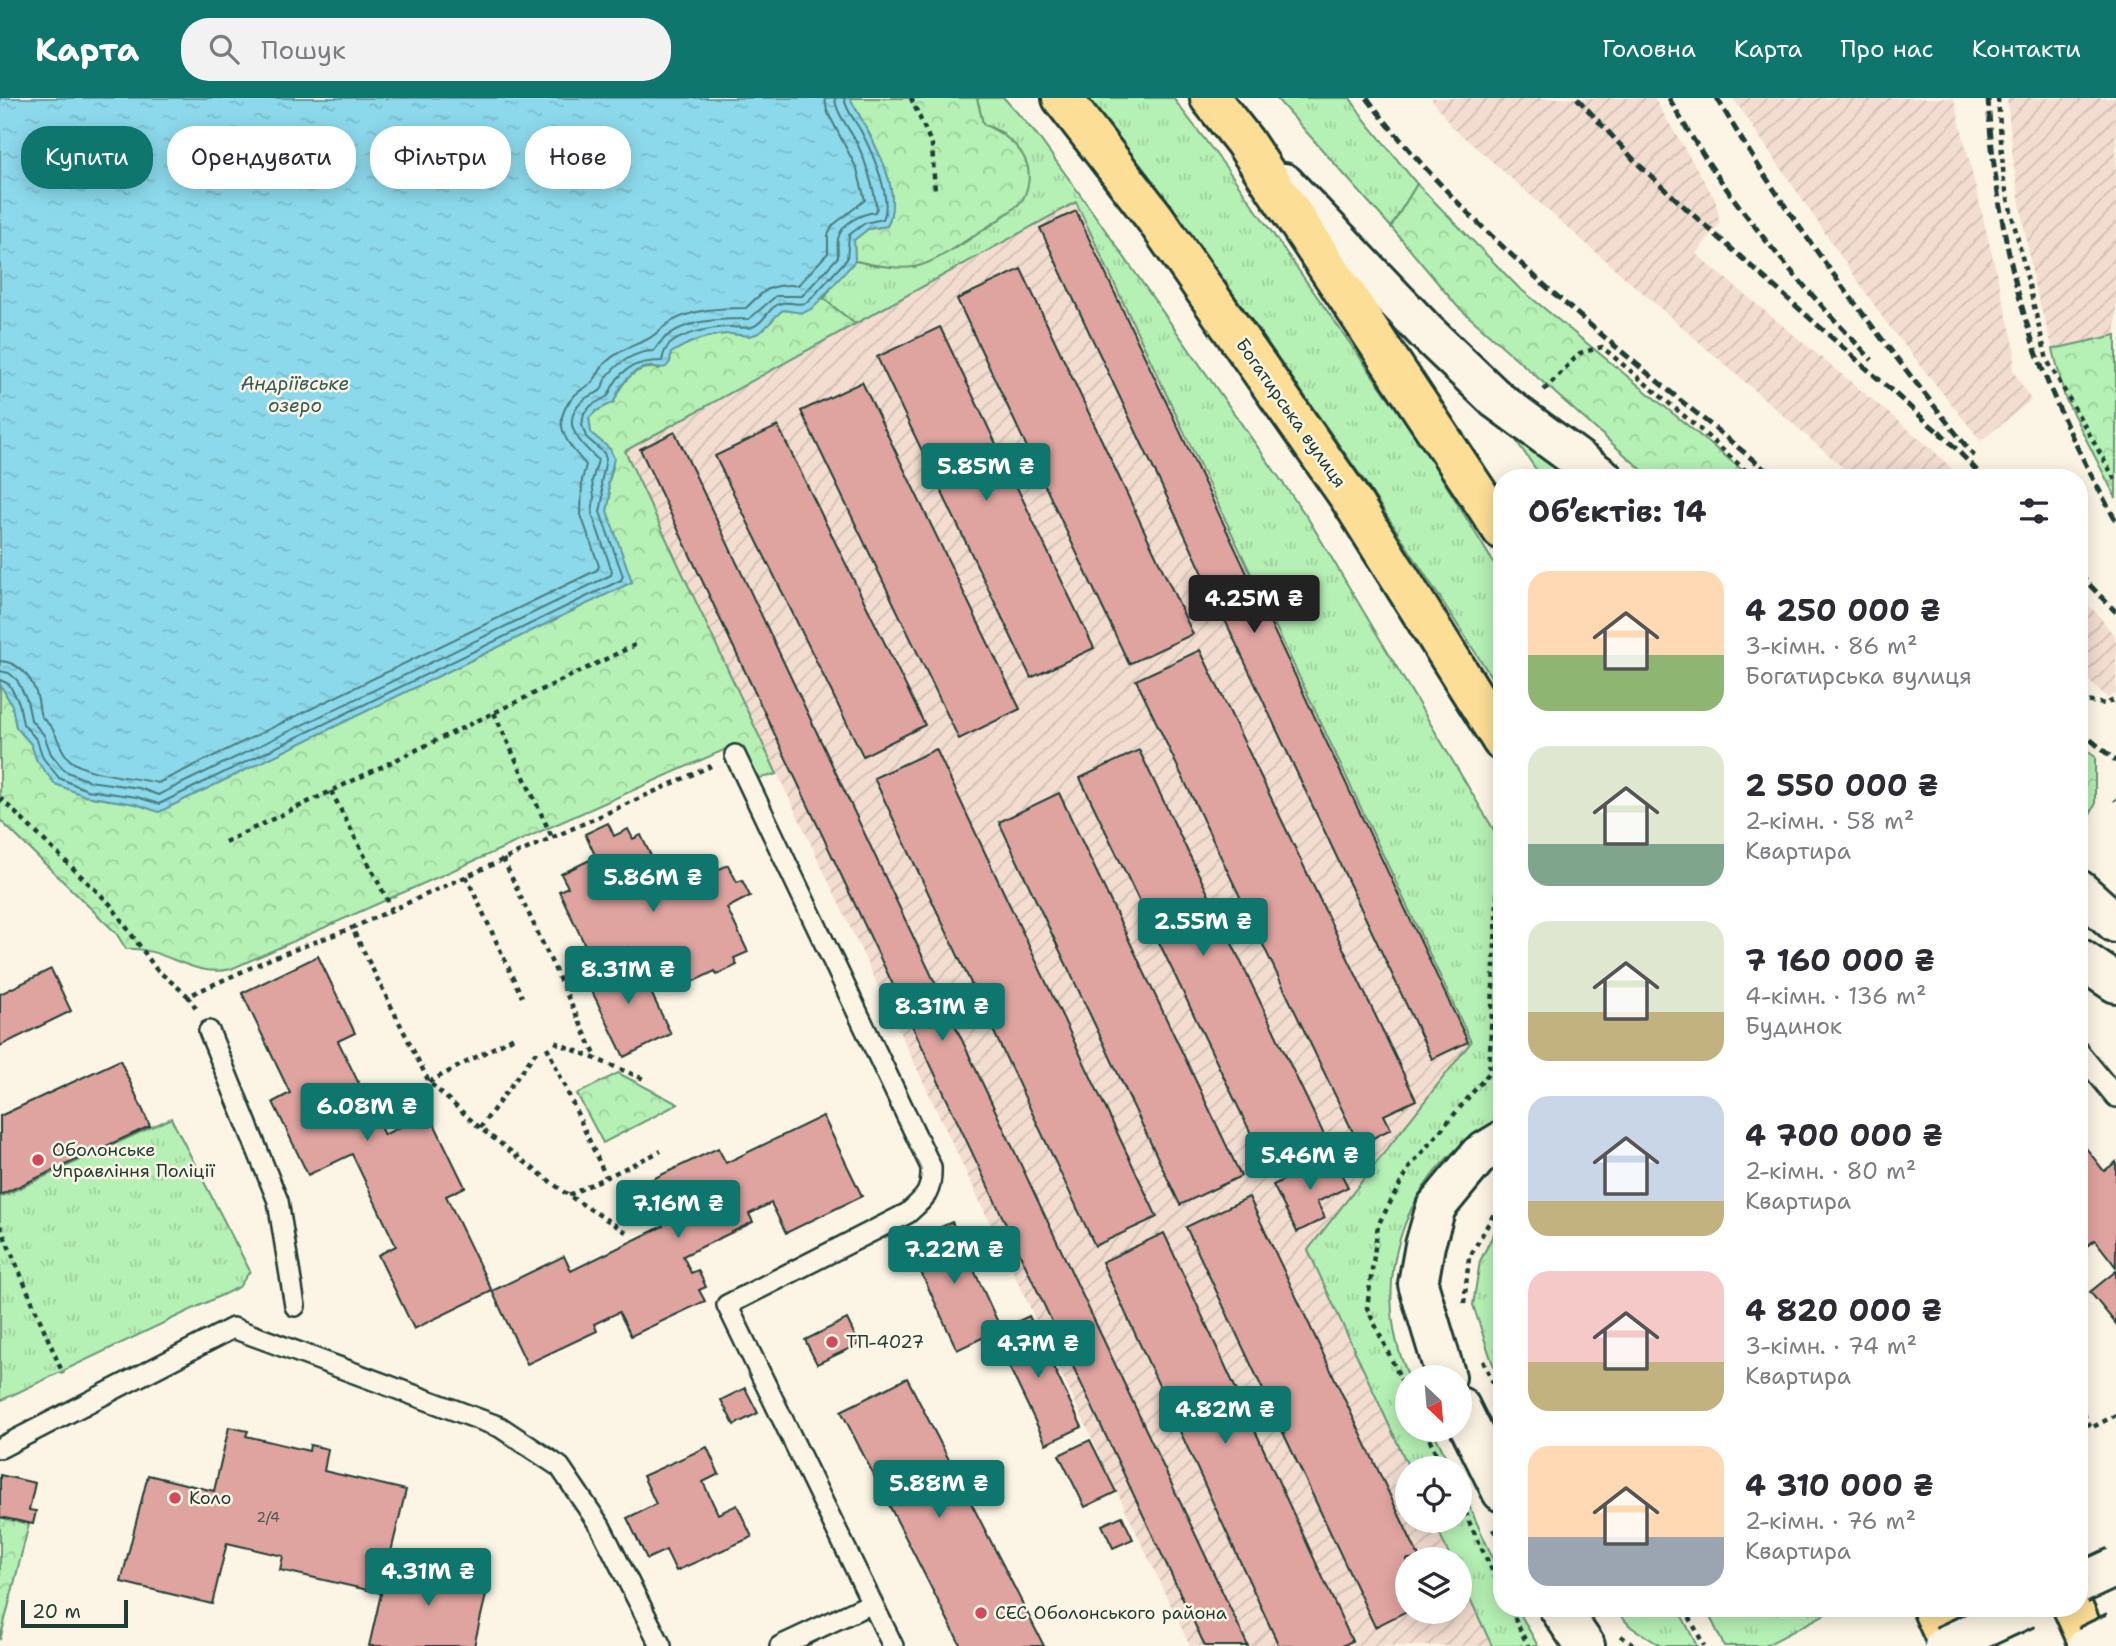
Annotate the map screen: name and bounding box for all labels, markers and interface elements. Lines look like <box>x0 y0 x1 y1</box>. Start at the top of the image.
search box <box>181 18 671 81</box>
text: Карта <box>35 27 139 72</box>
icon: search <box>205 30 243 68</box>
text: Пошук <box>261 32 346 67</box>
text: Головна <box>1602 33 1696 65</box>
text: Карта <box>1734 33 1803 65</box>
text: Про нас <box>1841 33 1934 65</box>
text: Контакти <box>1972 33 2081 65</box>
chip: Купити <box>21 126 153 189</box>
chip: Орендувати <box>167 126 356 189</box>
chip: Фільтри <box>370 126 511 189</box>
chip: Нове <box>525 126 631 189</box>
street label: Богатирська вулиця <box>1230 333 1352 493</box>
water label: Андріївське озеро <box>241 371 349 418</box>
pin: 5.85M ₴ <box>921 444 1051 503</box>
text: 5.85M ₴ <box>937 451 1035 481</box>
text: Об’єктів: 14 <box>1528 491 1707 532</box>
icon: filters <box>2015 492 2053 530</box>
pin: 4.25M ₴ <box>1189 575 1319 635</box>
text: 4.25M ₴ <box>1205 583 1303 613</box>
text: 4 250 000 ₴ <box>1745 590 1941 631</box>
icon: home <box>1584 599 1668 683</box>
text: 3-кімн. · 86 m² <box>1745 631 1918 661</box>
text: Богатирська вулиця <box>1745 661 1972 691</box>
text: 2 550 000 ₴ <box>1745 765 1939 806</box>
icon: home <box>1584 774 1668 858</box>
text: 2-кімн. · 58 m² <box>1745 806 1914 836</box>
text: Квартира <box>1745 836 1851 866</box>
pin: 5.86M ₴ <box>588 854 718 914</box>
text: 5.86M ₴ <box>604 862 702 892</box>
pin: 2.55M ₴ <box>1138 898 1268 958</box>
text: 2.55M ₴ <box>1154 906 1252 936</box>
text: 7 160 000 ₴ <box>1745 940 1935 981</box>
pin: 8.31M ₴ <box>563 946 693 1006</box>
icon: home <box>1584 949 1668 1033</box>
text: 8.31M ₴ <box>581 954 675 984</box>
text: 4-кімн. · 136 m² <box>1745 981 1926 1011</box>
pin: 8.31M ₴ <box>877 984 1007 1043</box>
text: 8.31M ₴ <box>895 991 989 1021</box>
text: Будинок <box>1745 1011 1842 1041</box>
pin: 6.08M ₴ <box>302 1084 432 1143</box>
text: 6.08M ₴ <box>317 1091 417 1121</box>
text: 4 700 000 ₴ <box>1745 1115 1943 1156</box>
icon: home <box>1584 1124 1668 1208</box>
pin: 5.46M ₴ <box>1245 1132 1375 1192</box>
place label: Оболонське Управління Поліції <box>52 1138 216 1183</box>
text: 5.46M ₴ <box>1261 1140 1359 1170</box>
marker: Оболонське Управління Поліції <box>30 1152 46 1168</box>
text: 2-кімн. · 80 m² <box>1745 1156 1916 1186</box>
pin: 7.16M ₴ <box>613 1180 743 1240</box>
text: Квартира <box>1745 1186 1851 1216</box>
text: 7.16M ₴ <box>632 1188 724 1218</box>
pin: 7.22M ₴ <box>889 1226 1019 1286</box>
text: 7.22M ₴ <box>904 1234 1004 1264</box>
text: 4 820 000 ₴ <box>1745 1290 1942 1331</box>
icon: home <box>1584 1299 1668 1383</box>
pin: 4.7M ₴ <box>981 1320 1095 1380</box>
text: 4.7M ₴ <box>997 1328 1079 1358</box>
place label: ТП-4027 <box>846 1330 924 1354</box>
text: 3-кімн. · 74 m² <box>1745 1331 1917 1361</box>
marker: ТП-4027 <box>824 1334 840 1350</box>
text: Квартира <box>1745 1361 1851 1391</box>
north arrow <box>1395 1365 1472 1442</box>
map controls <box>1395 1365 1472 1624</box>
pin: 4.82M ₴ <box>1160 1386 1290 1446</box>
text: 4.82M ₴ <box>1175 1394 1275 1424</box>
button: locate <box>1395 1456 1472 1533</box>
pin: 5.88M ₴ <box>874 1460 1004 1520</box>
text: 4 310 000 ₴ <box>1745 1465 1934 1506</box>
text: 5.88M ₴ <box>889 1468 989 1498</box>
icon: home <box>1584 1474 1668 1558</box>
place label: Коло <box>189 1486 231 1510</box>
marker: Коло <box>167 1490 183 1506</box>
text: 2-кімн. · 76 m² <box>1745 1506 1916 1536</box>
house number: 2/4 <box>256 1508 280 1526</box>
text: Квартира <box>1745 1536 1851 1566</box>
button: layers <box>1395 1547 1472 1624</box>
pin: 4.31M ₴ <box>363 1548 493 1608</box>
text: 4.31M ₴ <box>381 1556 475 1586</box>
scale bar <box>21 1597 128 1629</box>
text: 20 m <box>32 1599 81 1624</box>
place label: СЕС Оболонського района <box>995 1601 1227 1625</box>
marker: СЕС Оболонського района <box>973 1605 989 1621</box>

